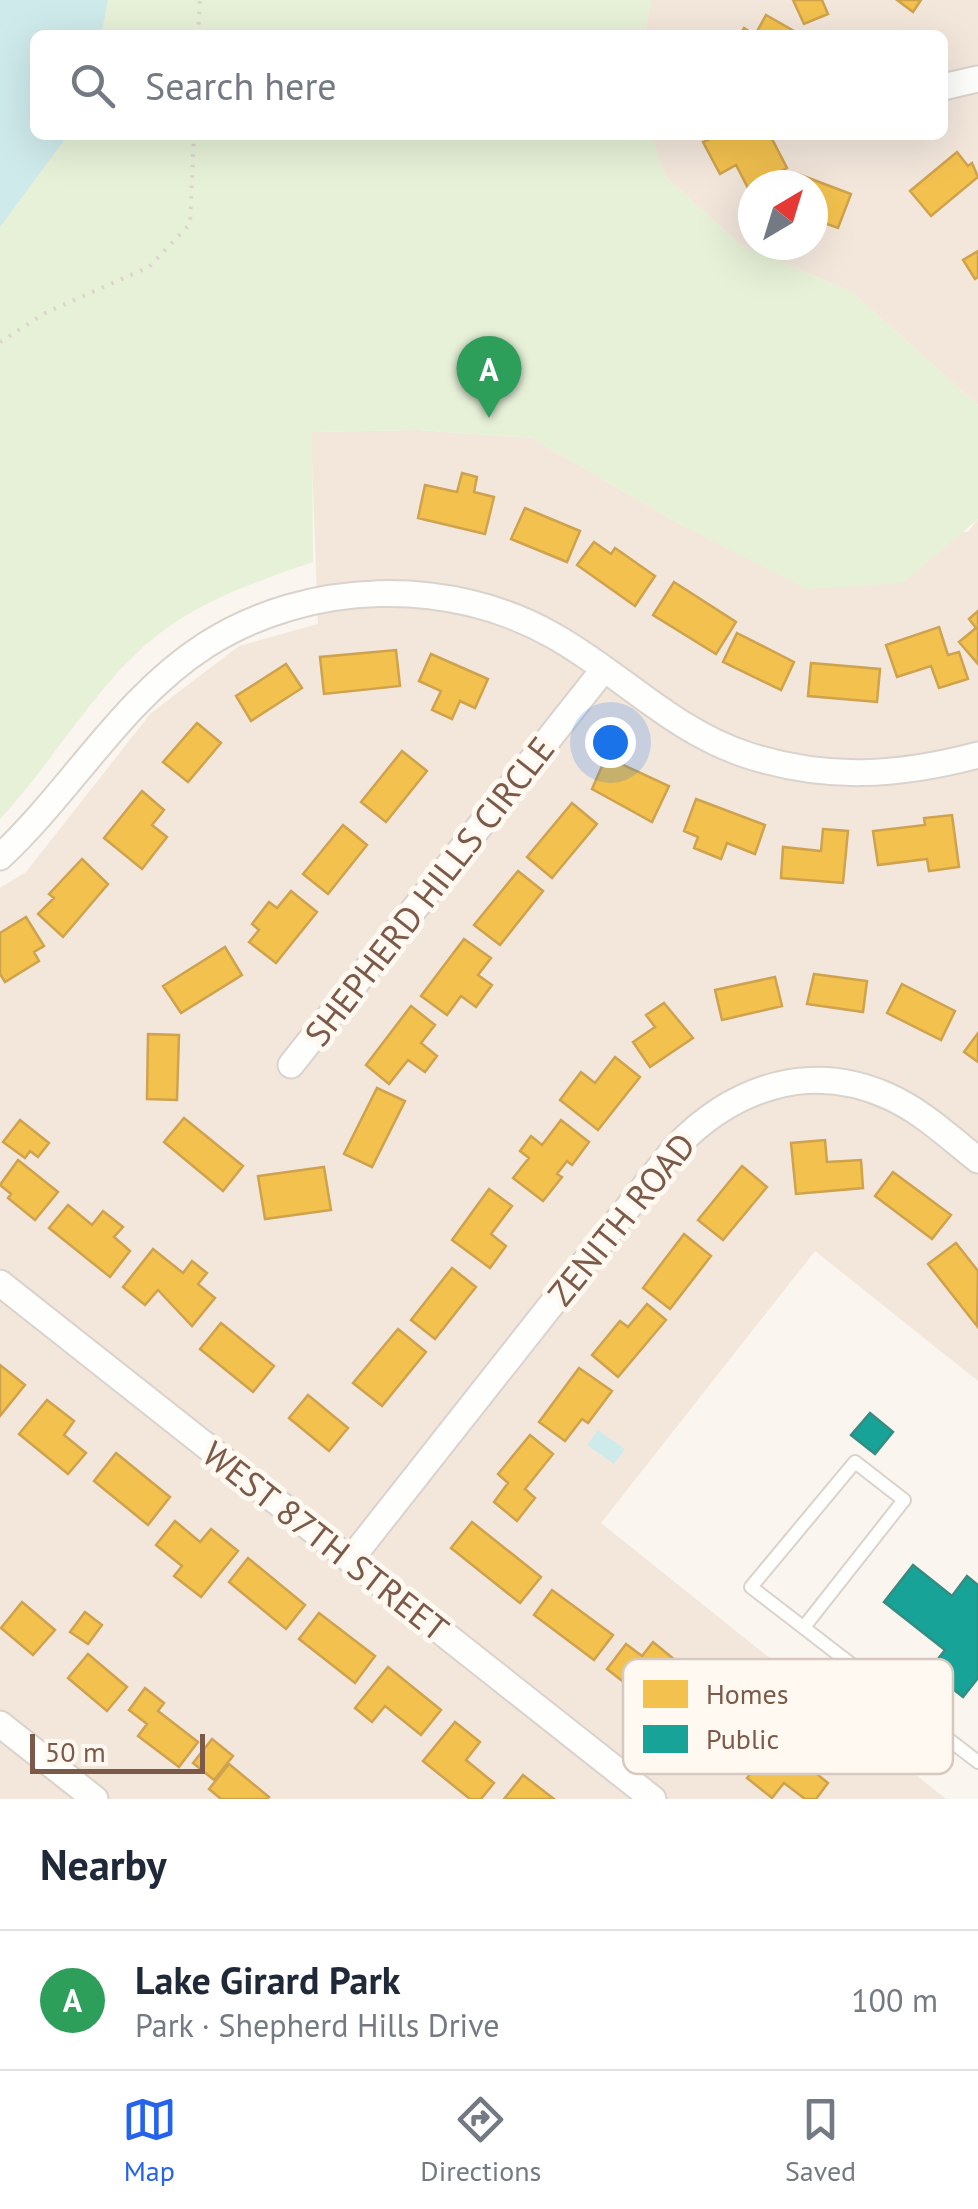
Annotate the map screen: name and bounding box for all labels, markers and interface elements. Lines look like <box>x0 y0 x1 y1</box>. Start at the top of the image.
search box <box>30 30 948 140</box>
icon: search <box>65 58 120 113</box>
text: Search here <box>145 61 337 110</box>
north arrow <box>738 170 828 260</box>
pin: A <box>456 336 522 418</box>
your location <box>585 717 636 768</box>
street label: SHEPHERD HILLS CIRCLE <box>294 727 564 1055</box>
street label: ZENITH ROAD <box>537 1123 705 1315</box>
street label: WEST 87TH STREET <box>194 1431 458 1651</box>
legend <box>623 1659 953 1774</box>
text: Homes <box>706 1675 789 1712</box>
text: Public <box>706 1720 779 1757</box>
scale bar <box>30 1729 205 1774</box>
text: 50 m <box>45 1733 106 1770</box>
text: Nearby <box>40 1837 167 1892</box>
text: Lake Girard Park <box>135 1955 400 2004</box>
text: A <box>63 1979 82 2021</box>
text: 100 m <box>851 1979 938 2021</box>
text: Park · Shepherd Hills Drive <box>135 2004 499 2046</box>
tab: Map <box>122 2092 177 2189</box>
tab: Directions <box>420 2092 541 2189</box>
tab: Saved <box>785 2092 856 2189</box>

